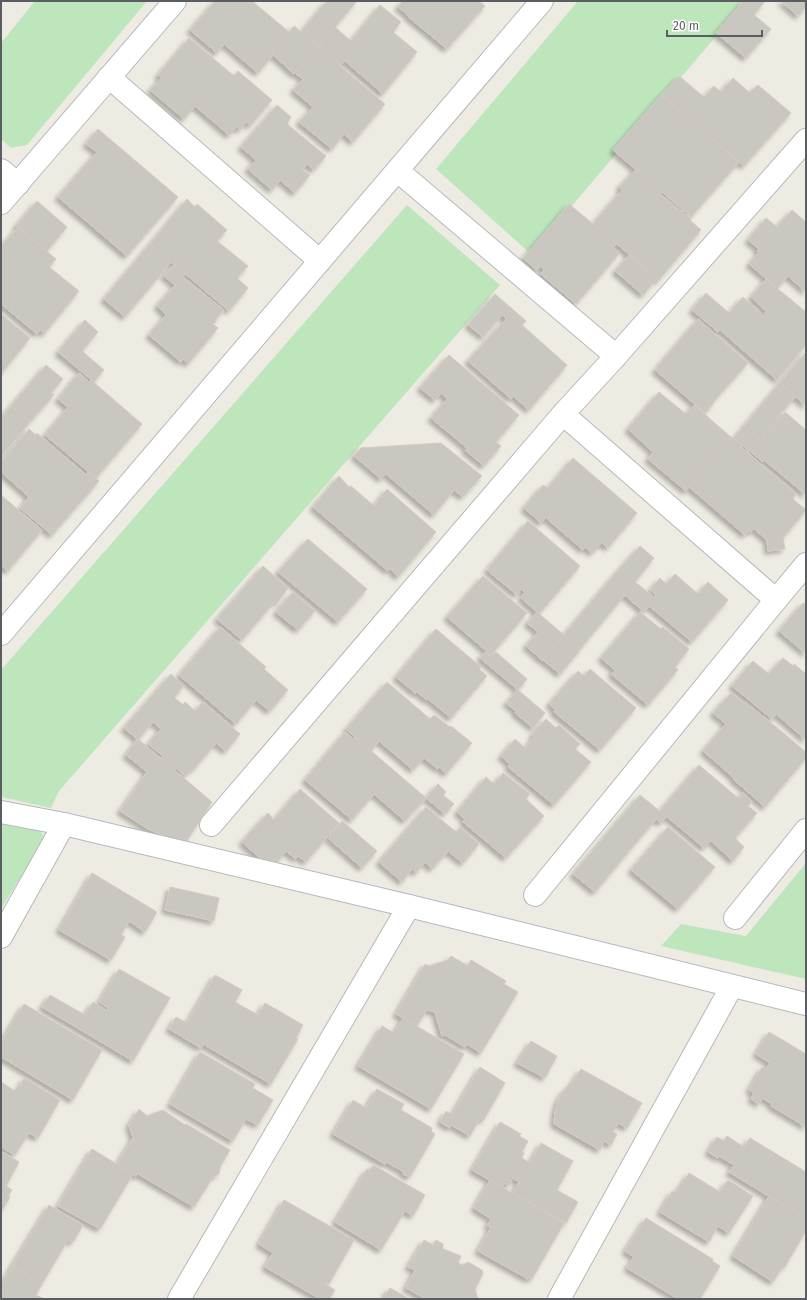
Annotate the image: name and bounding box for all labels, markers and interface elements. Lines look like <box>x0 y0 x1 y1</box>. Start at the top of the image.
scale bar <box>667 12 762 38</box>
text: 20 m <box>673 19 699 33</box>

